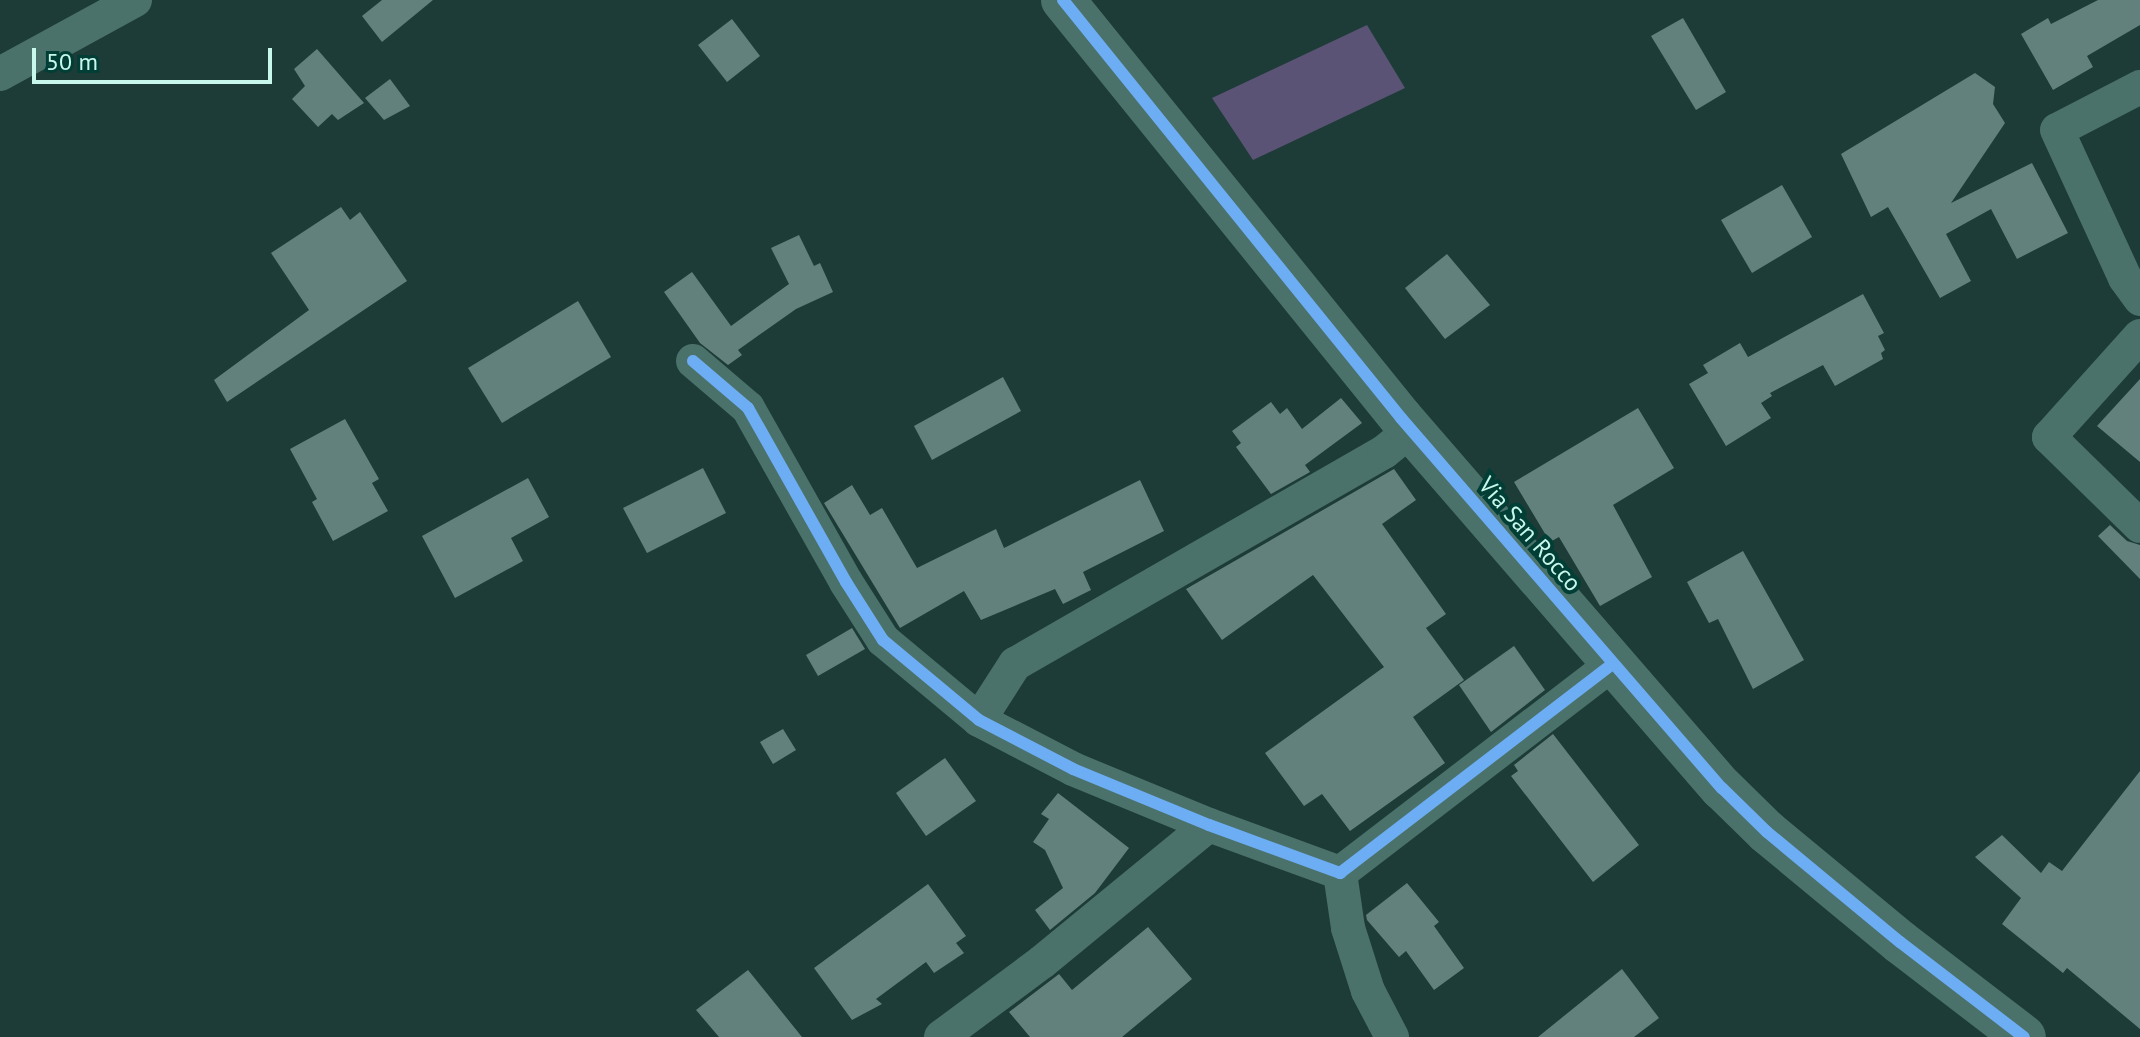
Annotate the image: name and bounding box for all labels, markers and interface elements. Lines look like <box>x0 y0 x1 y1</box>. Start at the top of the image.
scale bar <box>36 32 276 82</box>
text: 50 m <box>46 46 98 77</box>
street label: Via San Rocco <box>1473 471 1587 597</box>

